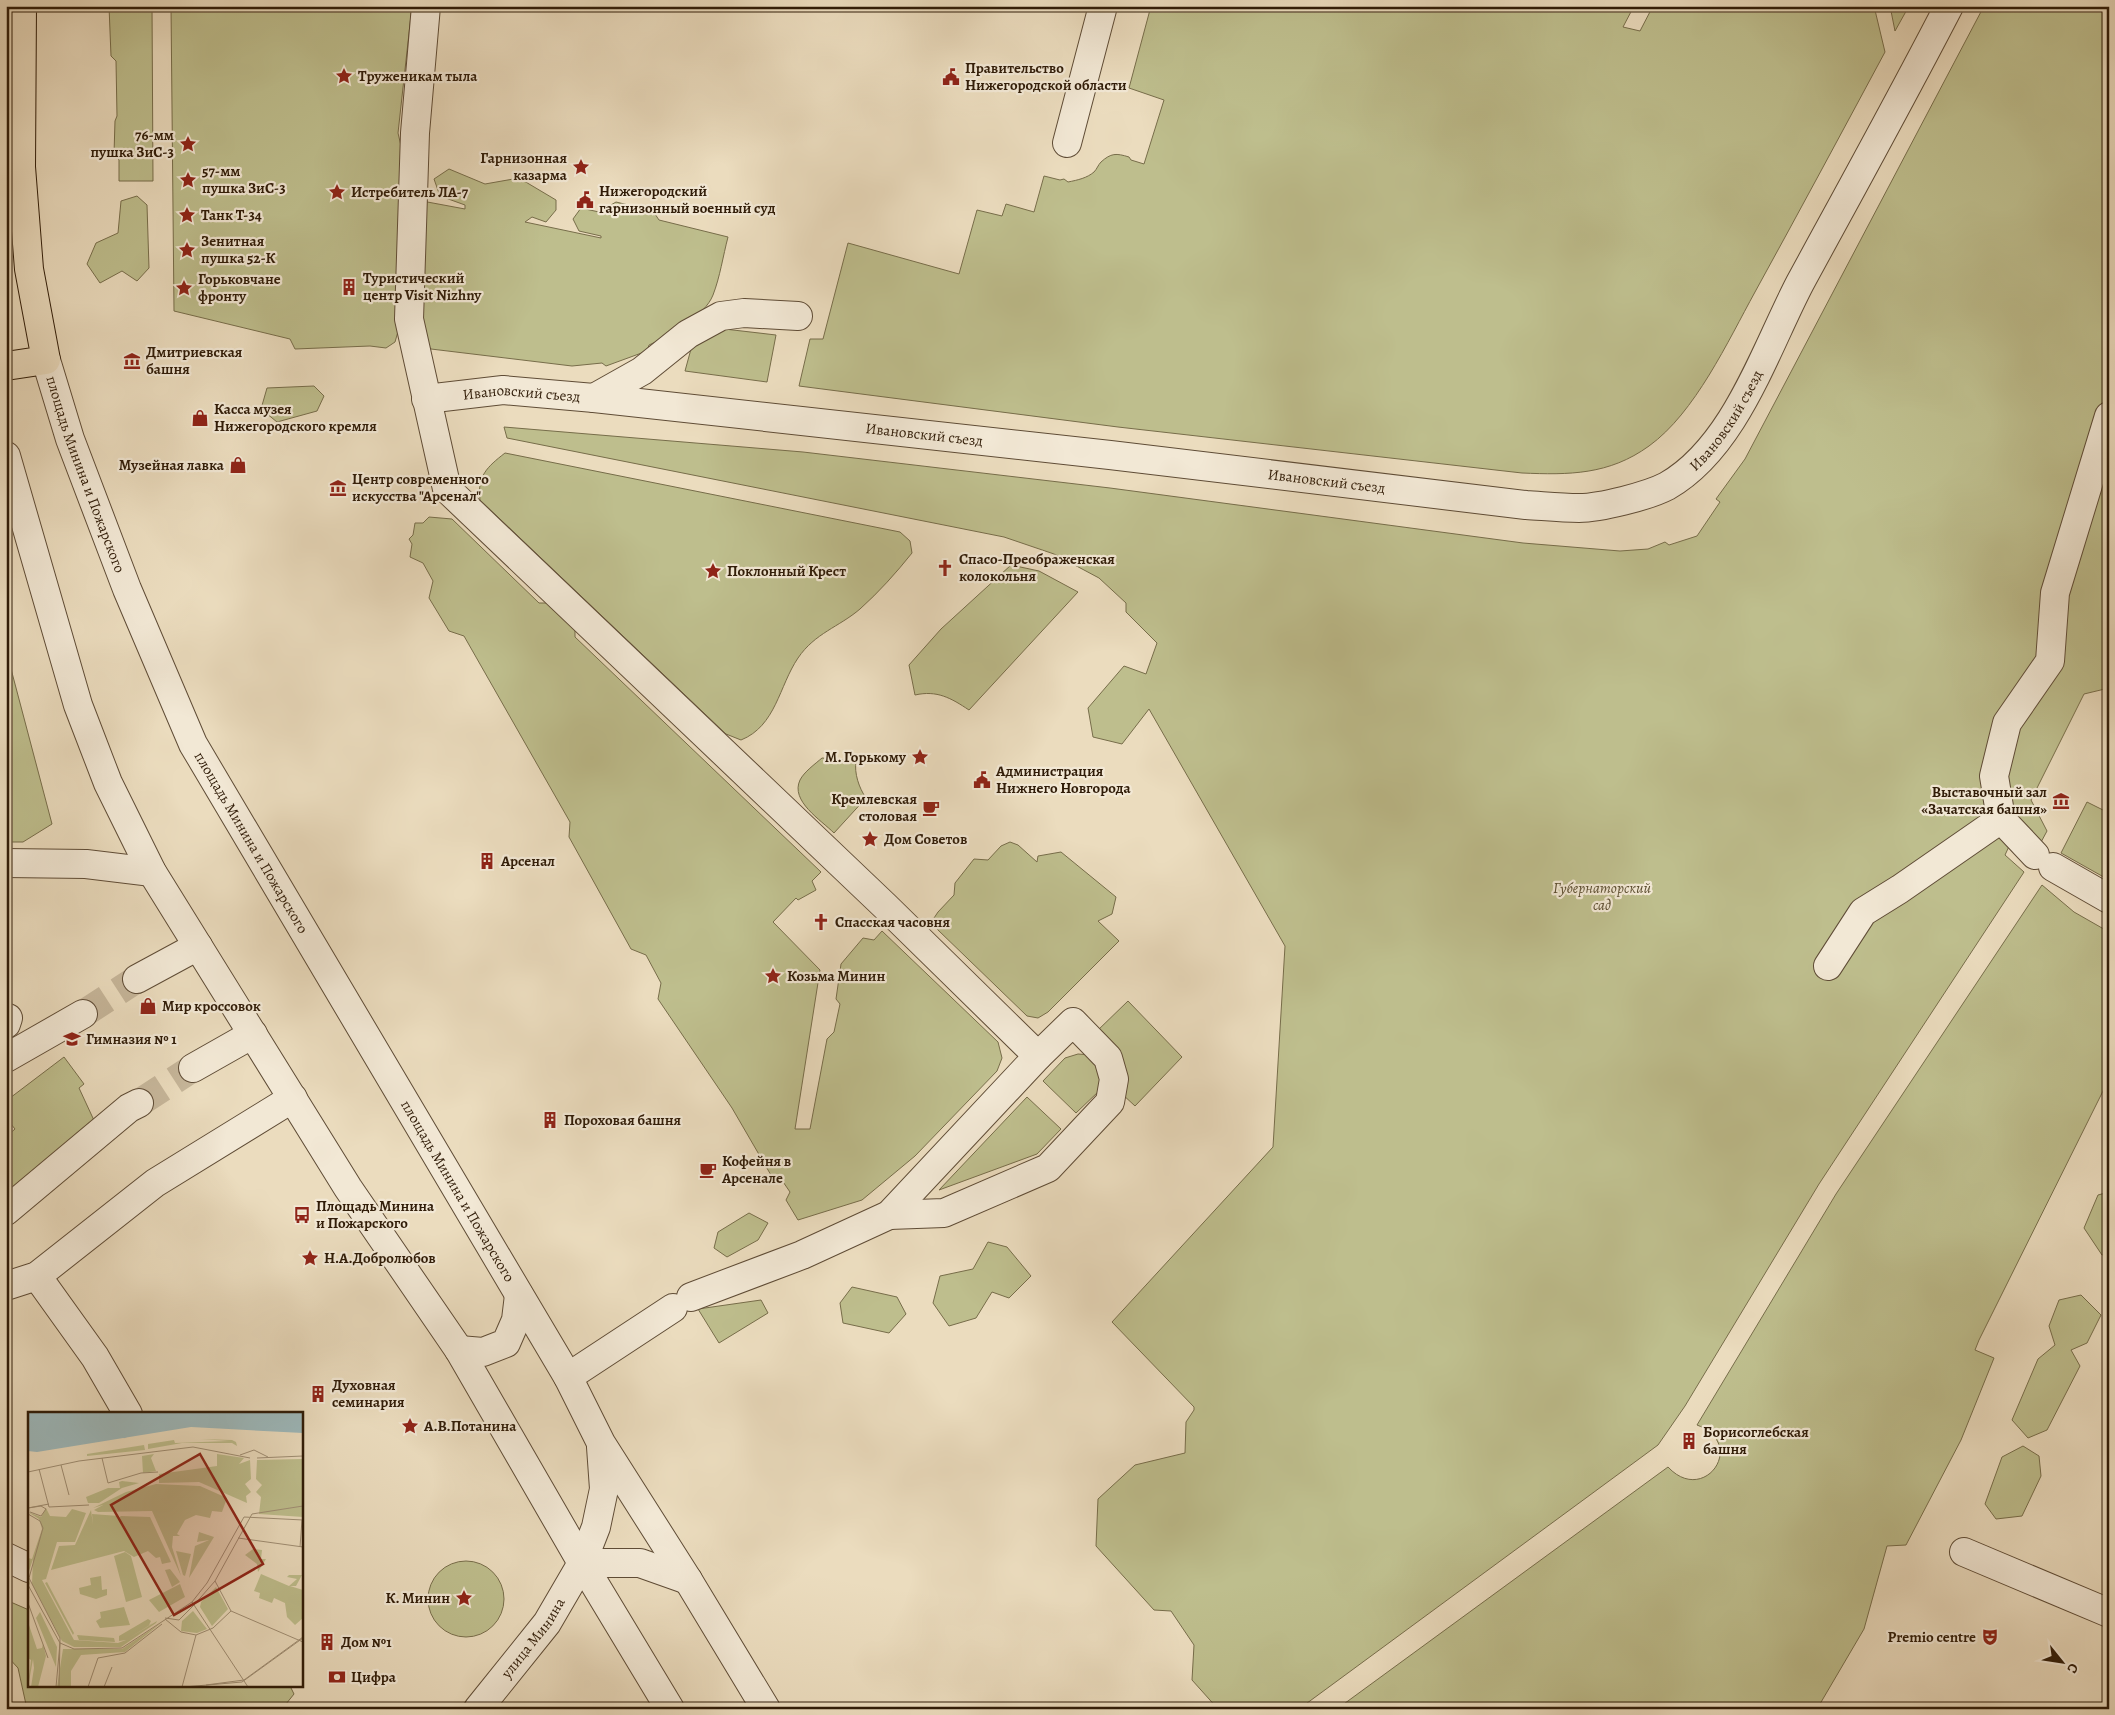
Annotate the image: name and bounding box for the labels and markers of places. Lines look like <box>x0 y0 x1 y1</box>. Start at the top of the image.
place label: Правительство Нижегородской области <box>965 58 1127 95</box>
place icon: Труженикам тыла <box>334 66 354 86</box>
place label: Труженикам тыла <box>358 66 478 86</box>
public building icon: Правительство Нижегородской области <box>941 67 961 87</box>
place label: 76-мм пушка ЗиС-3 <box>90 125 174 162</box>
place icon: 76-мм пушка ЗиС-3 <box>178 134 198 154</box>
place label: Гарнизонная казарма <box>480 148 568 185</box>
place icon: Гарнизонная казарма <box>571 157 591 177</box>
place label: 57-мм пушка ЗиС-3 <box>202 161 286 198</box>
place icon: 57-мм пушка ЗиС-3 <box>178 170 198 190</box>
place label: Нижегородский гарнизонный военный суд <box>599 181 776 218</box>
place icon: Истребитель ЛА-7 <box>327 182 347 202</box>
place label: Истребитель ЛА-7 <box>351 182 469 202</box>
public building icon: Нижегородский гарнизонный военный суд <box>575 190 595 210</box>
place icon: Танк Т-34 <box>177 205 197 225</box>
place label: Танк Т-34 <box>201 205 262 225</box>
place label: Зенитная пушка 52-К <box>201 231 275 268</box>
place icon: Зенитная пушка 52-К <box>177 240 197 260</box>
place label: Туристический центр Visit Nizhny <box>363 268 482 305</box>
place label: Горьковчане фронту <box>198 269 281 306</box>
building icon: Туристический центр Visit Nizhny <box>339 277 359 297</box>
place icon: Горьковчане фронту <box>174 278 194 298</box>
place label: Дмитриевская башня <box>146 342 243 379</box>
museum icon: Дмитриевская башня <box>122 351 142 371</box>
place label: Касса музея Нижегородского кремля <box>214 399 377 436</box>
shop icon: Касса музея Нижегородского кремля <box>190 408 210 428</box>
place label: Музейная лавка <box>119 455 225 475</box>
shop icon: Музейная лавка <box>228 455 248 475</box>
place label: Центр современного искусства "Арсенал" <box>352 469 489 506</box>
museum icon: Центр современного искусства "Арсенал" <box>328 478 348 498</box>
place label: Спасо-Преображенская колокольня <box>959 549 1115 586</box>
church icon: Спасо-Преображенская колокольня <box>935 558 955 578</box>
place icon: Поклонный Крест <box>703 561 723 581</box>
place label: Поклонный Крест <box>727 561 846 581</box>
place label: М. Горькому <box>825 747 907 767</box>
place icon: М. Горькому <box>910 747 930 767</box>
place label: Администрация Нижнего Новгорода <box>995 761 1131 798</box>
public building icon: Администрация Нижнего Новгорода <box>972 770 992 790</box>
place label: Выставочный зал «Зачатская башня» <box>1921 782 2047 819</box>
place label: Кремлевская столовая <box>831 789 917 826</box>
museum icon: Выставочный зал «Зачатская башня» <box>2051 791 2071 811</box>
cafe icon: Кремлевская столовая <box>921 798 941 818</box>
place icon: Дом Советов <box>860 829 880 849</box>
place label: Дом Советов <box>884 829 967 849</box>
building icon: Арсенал <box>477 851 497 871</box>
place label: Арсенал <box>500 851 555 871</box>
church icon: Спасская часовня <box>811 912 831 932</box>
place label: Спасская часовня <box>835 912 950 932</box>
place icon: Козьма Минин <box>763 966 783 986</box>
place label: Козьма Минин <box>787 966 885 986</box>
shop icon: Мир кроссовок <box>138 996 158 1016</box>
place label: Мир кроссовок <box>162 996 261 1016</box>
school or university icon: Гимназия № 1 <box>62 1029 82 1049</box>
place label: Гимназия № 1 <box>86 1029 177 1049</box>
building icon: Пороховая башня <box>540 1110 560 1130</box>
place label: Пороховая башня <box>564 1110 682 1130</box>
place label: Кофейня в Арсенале <box>721 1151 791 1188</box>
cafe icon: Кофейня в Арсенале <box>698 1160 718 1180</box>
place label: Площадь Минина и Пожарского <box>316 1196 435 1233</box>
bus stop icon: Площадь Минина и Пожарского <box>292 1205 312 1225</box>
place icon: Н.А.Добролюбов <box>300 1248 320 1268</box>
place label: Н.А.Добролюбов <box>324 1248 436 1268</box>
place label: Духовная семинария <box>332 1375 405 1412</box>
building icon: Духовная семинария <box>308 1384 328 1404</box>
place icon: А.В.Потанина <box>400 1416 420 1436</box>
place label: А.В.Потанина <box>423 1416 517 1436</box>
place label: Борисоглебская башня <box>1703 1422 1809 1459</box>
building icon: Борисоглебская башня <box>1679 1431 1699 1451</box>
place label: К. Минин <box>385 1588 450 1608</box>
place icon: К. Минин <box>454 1588 474 1608</box>
place label: Premio centre <box>1888 1627 1976 1647</box>
theatre icon: Premio centre <box>1980 1627 2000 1647</box>
building icon: Дом №1 <box>317 1632 337 1652</box>
place label: Дом №1 <box>341 1632 392 1652</box>
bank icon: Цифра <box>327 1667 347 1687</box>
place label: Цифра <box>351 1667 397 1687</box>

